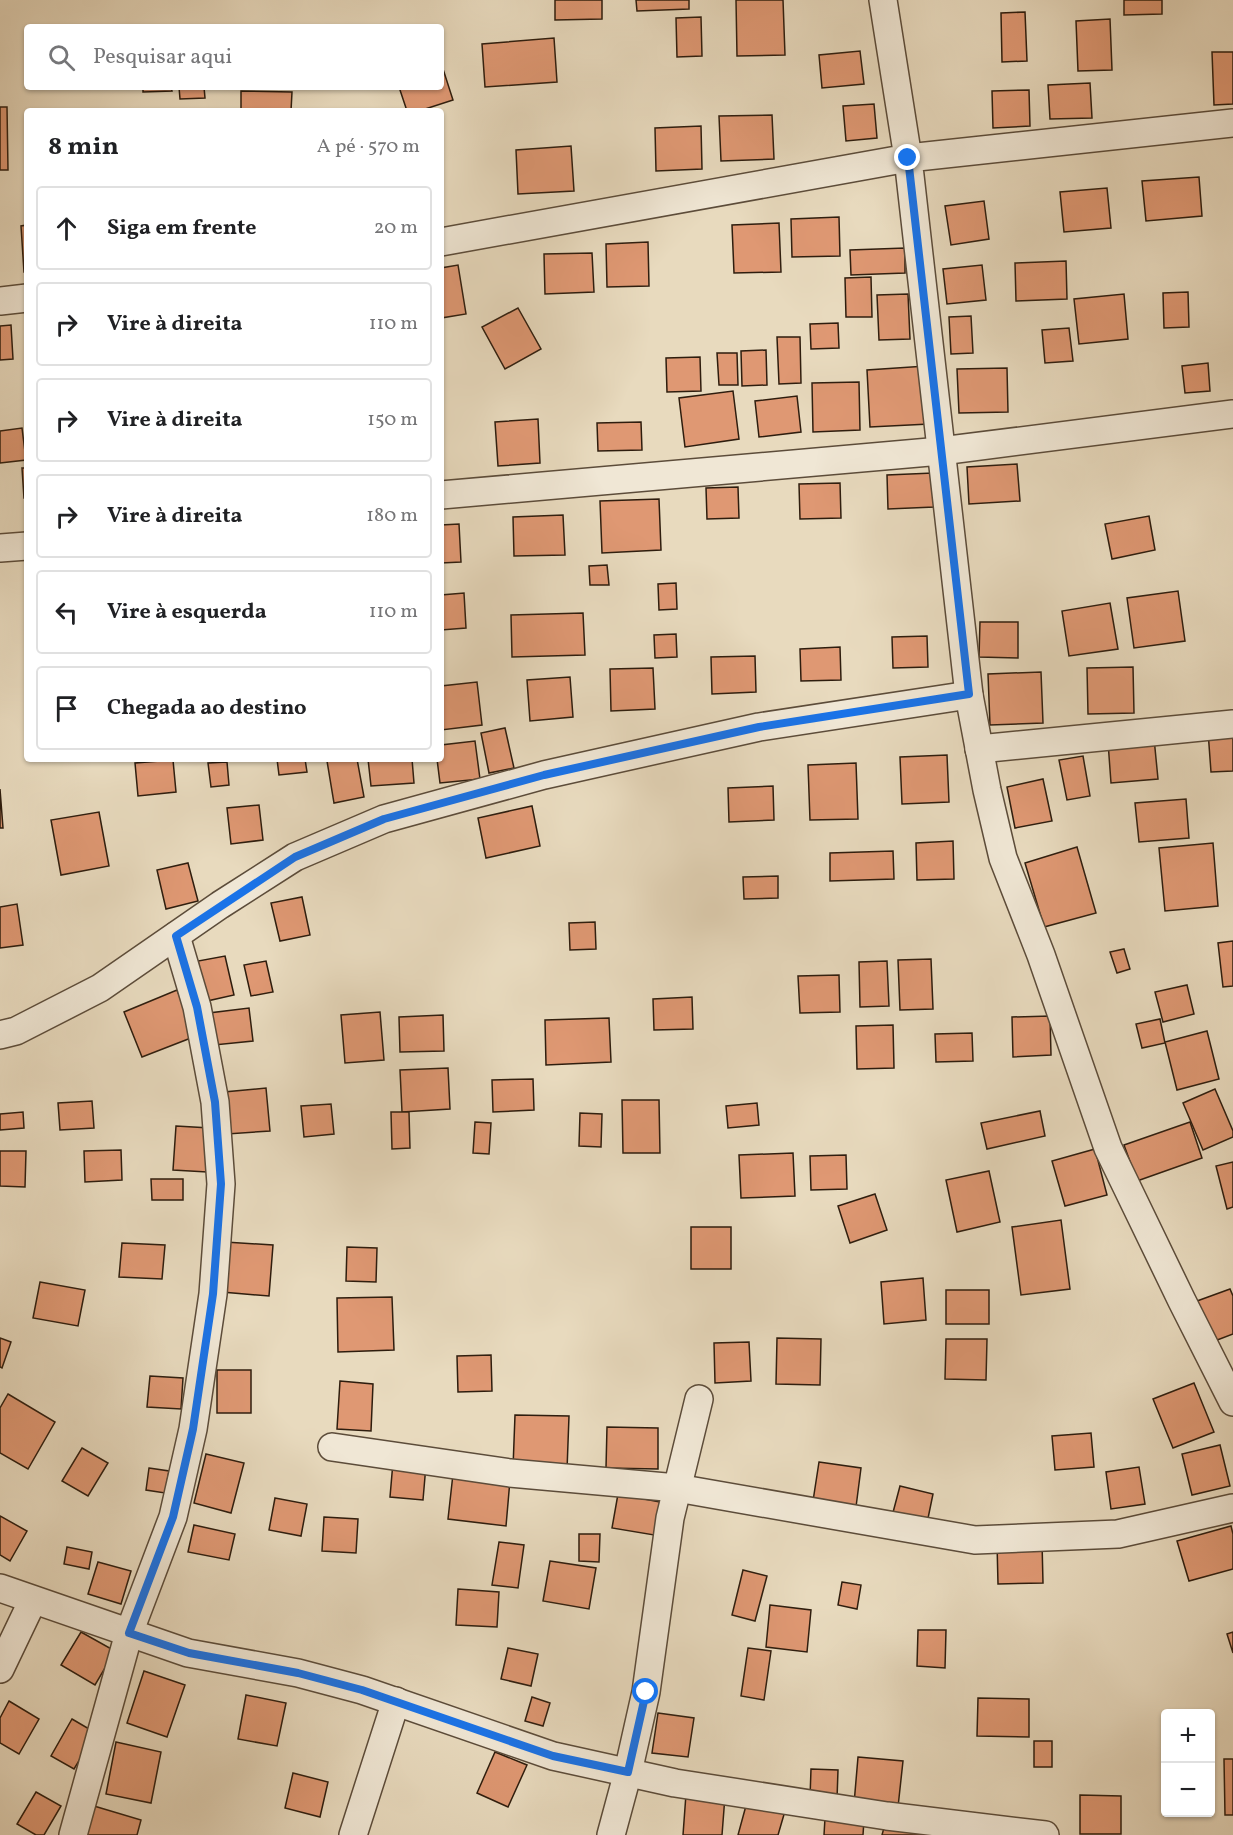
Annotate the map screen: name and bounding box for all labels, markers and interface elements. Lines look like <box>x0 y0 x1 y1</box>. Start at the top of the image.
search box <box>24 24 444 90</box>
icon: search <box>45 41 78 74</box>
text: Pesquisar aqui <box>93 42 232 73</box>
text: 8 min <box>48 129 119 165</box>
text: A pé · 570 m <box>317 133 420 161</box>
route end <box>894 144 920 170</box>
icon: ahead <box>50 212 83 245</box>
text: Siga em frente <box>107 213 257 244</box>
text: 20 m <box>374 214 418 242</box>
icon: right <box>50 308 83 341</box>
text: Vire à direita <box>107 309 243 340</box>
text: 110 m <box>369 310 418 338</box>
icon: right <box>50 404 83 437</box>
text: Vire à direita <box>107 405 243 436</box>
text: 150 m <box>367 406 418 434</box>
icon: right <box>50 500 83 533</box>
text: Vire à direita <box>107 501 243 532</box>
text: 180 m <box>366 502 418 530</box>
icon: left <box>50 596 83 629</box>
text: Vire à esquerda <box>107 597 267 628</box>
text: 110 m <box>369 598 418 626</box>
icon: arrive <box>50 692 83 725</box>
text: Chegada ao destino <box>107 693 307 724</box>
route start <box>632 1678 658 1704</box>
map controls <box>1161 1709 1215 1817</box>
button: + <box>1161 1709 1215 1763</box>
button: − <box>1161 1763 1215 1817</box>

